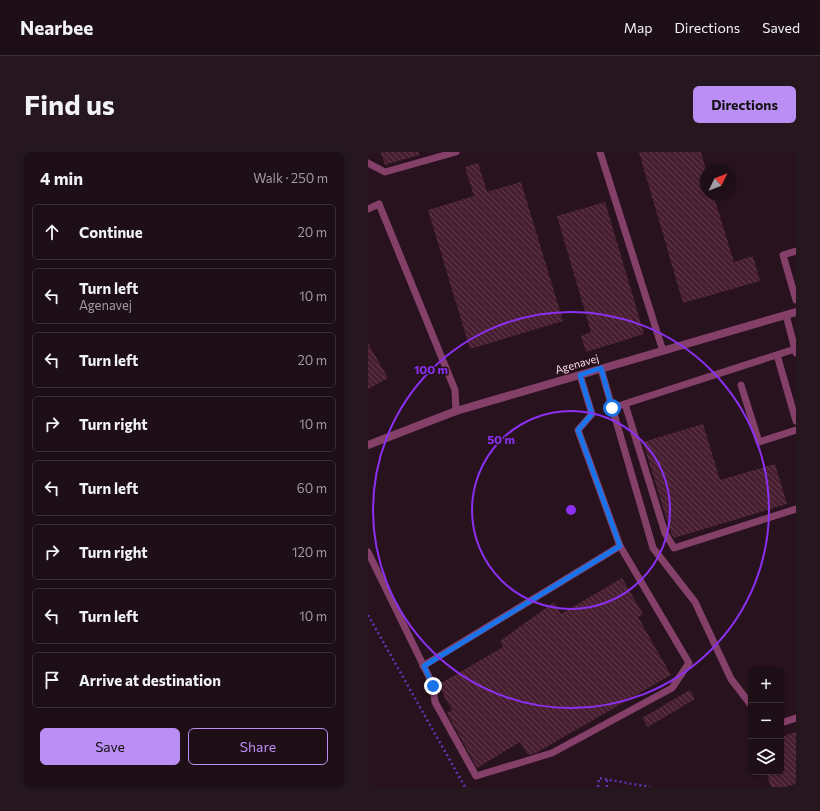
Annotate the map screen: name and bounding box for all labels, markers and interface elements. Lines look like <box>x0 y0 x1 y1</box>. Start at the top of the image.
text: Nearbee <box>20 16 93 39</box>
text: Map <box>624 19 653 36</box>
text: Directions <box>675 19 740 36</box>
text: Saved <box>762 19 800 36</box>
button: Directions <box>693 86 796 123</box>
text: Find us <box>24 87 115 121</box>
north arrow <box>700 164 736 200</box>
text: 4 min <box>40 168 83 189</box>
text: Walk · 250 m <box>253 170 328 186</box>
icon: ahead <box>41 221 63 243</box>
text: Continue <box>79 223 143 241</box>
text: 20 m <box>298 224 327 240</box>
text: Turn left <box>79 279 138 297</box>
icon: left <box>41 285 63 307</box>
text: 10 m <box>299 288 327 304</box>
text: Agenavej <box>79 297 132 313</box>
icon: left <box>41 349 63 371</box>
text: Turn left <box>79 351 138 369</box>
street label: Agenavej <box>553 351 600 376</box>
text: 20 m <box>298 352 327 368</box>
text: 100 m <box>414 362 448 376</box>
route start <box>603 399 621 417</box>
icon: right <box>41 413 63 435</box>
text: Turn right <box>79 415 148 433</box>
text: 10 m <box>299 416 327 432</box>
text: 50 m <box>487 432 515 446</box>
icon: left <box>41 477 63 499</box>
text: Turn left <box>79 479 138 497</box>
text: 60 m <box>297 480 327 496</box>
centre of rings <box>564 503 578 517</box>
icon: right <box>41 541 63 563</box>
text: Turn right <box>79 543 148 561</box>
text: 120 m <box>292 544 327 560</box>
icon: left <box>41 605 63 627</box>
text: Turn left <box>79 607 138 625</box>
text: 10 m <box>299 608 327 624</box>
map controls <box>748 667 784 775</box>
button: + <box>748 667 784 703</box>
icon: arrive <box>41 669 63 691</box>
text: Arrive at destination <box>79 671 221 689</box>
route end <box>424 677 442 695</box>
button: − <box>748 703 784 739</box>
button: Save <box>40 728 180 765</box>
button: Share <box>188 728 328 765</box>
button: layers <box>748 739 784 775</box>

